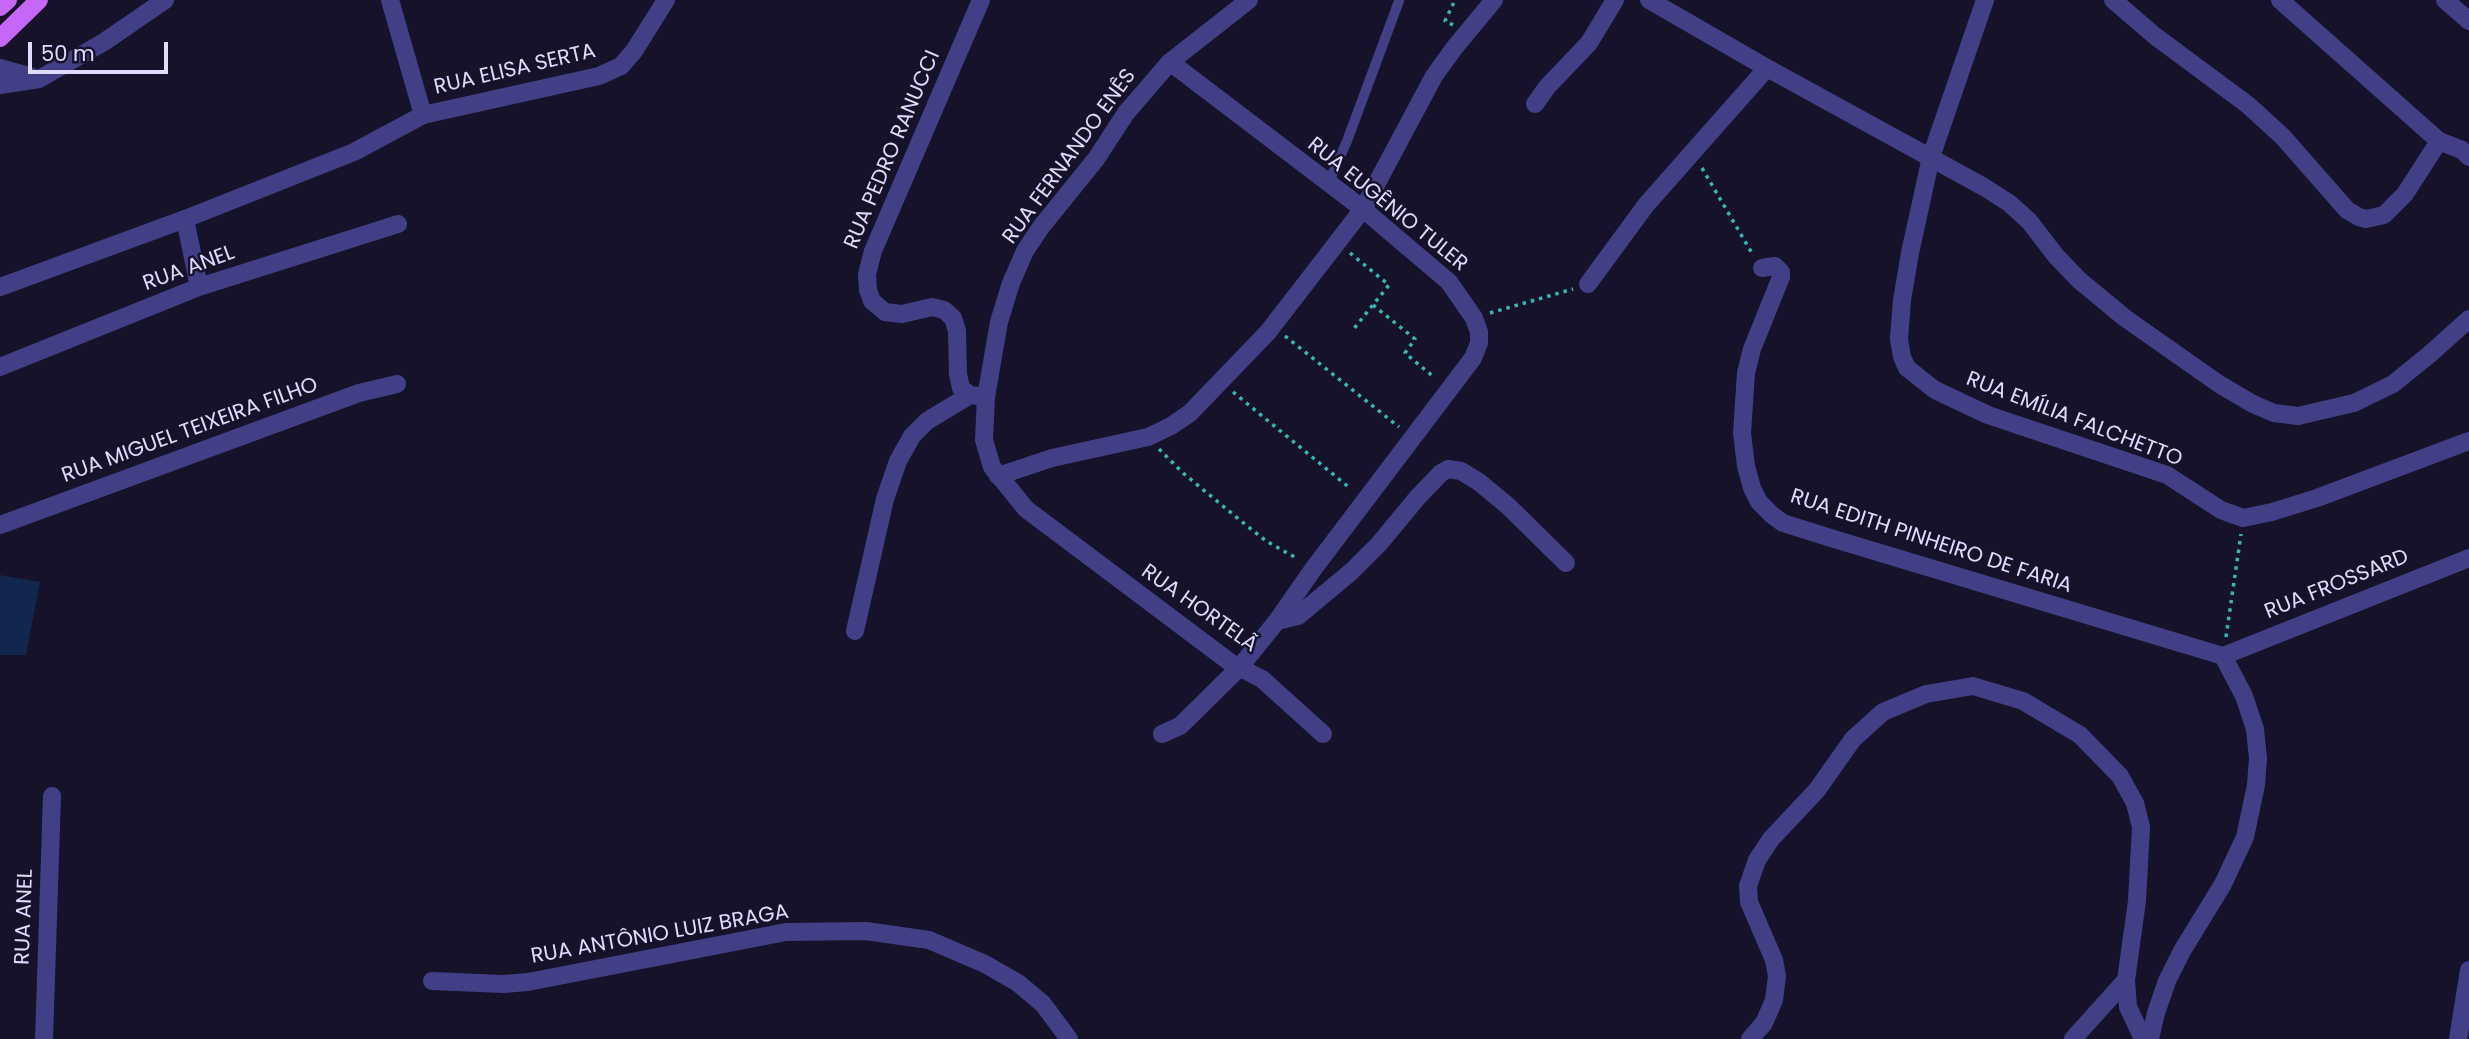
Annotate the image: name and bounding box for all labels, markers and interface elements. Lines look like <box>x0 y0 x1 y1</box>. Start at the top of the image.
scale bar <box>32 28 172 72</box>
text: 50 m <box>41 39 95 68</box>
street label: RUA ELISA SERTA <box>432 39 598 101</box>
street label: RUA PEDRO RANUCCI <box>840 47 946 253</box>
street label: RUA FERNANDO ENÊS <box>998 65 1142 249</box>
street label: RUA EUGÊNIO TULER <box>1302 133 1472 277</box>
street label: RUA ANEL <box>140 241 238 297</box>
street label: RUA EMÍLIA FALCHETTO <box>1962 367 2186 473</box>
street label: RUA MIGUEL TEIXEIRA FILHO <box>59 373 321 489</box>
street label: RUA EDITH PINHEIRO DE FARIA <box>1787 485 2075 599</box>
street label: RUA FROSSARD <box>2261 545 2413 625</box>
street label: RUA HORTELÃ <box>1136 560 1262 658</box>
street label: RUA ANEL <box>11 869 39 965</box>
street label: RUA ANTÔNIO LUIZ BRAGA <box>529 900 791 970</box>

